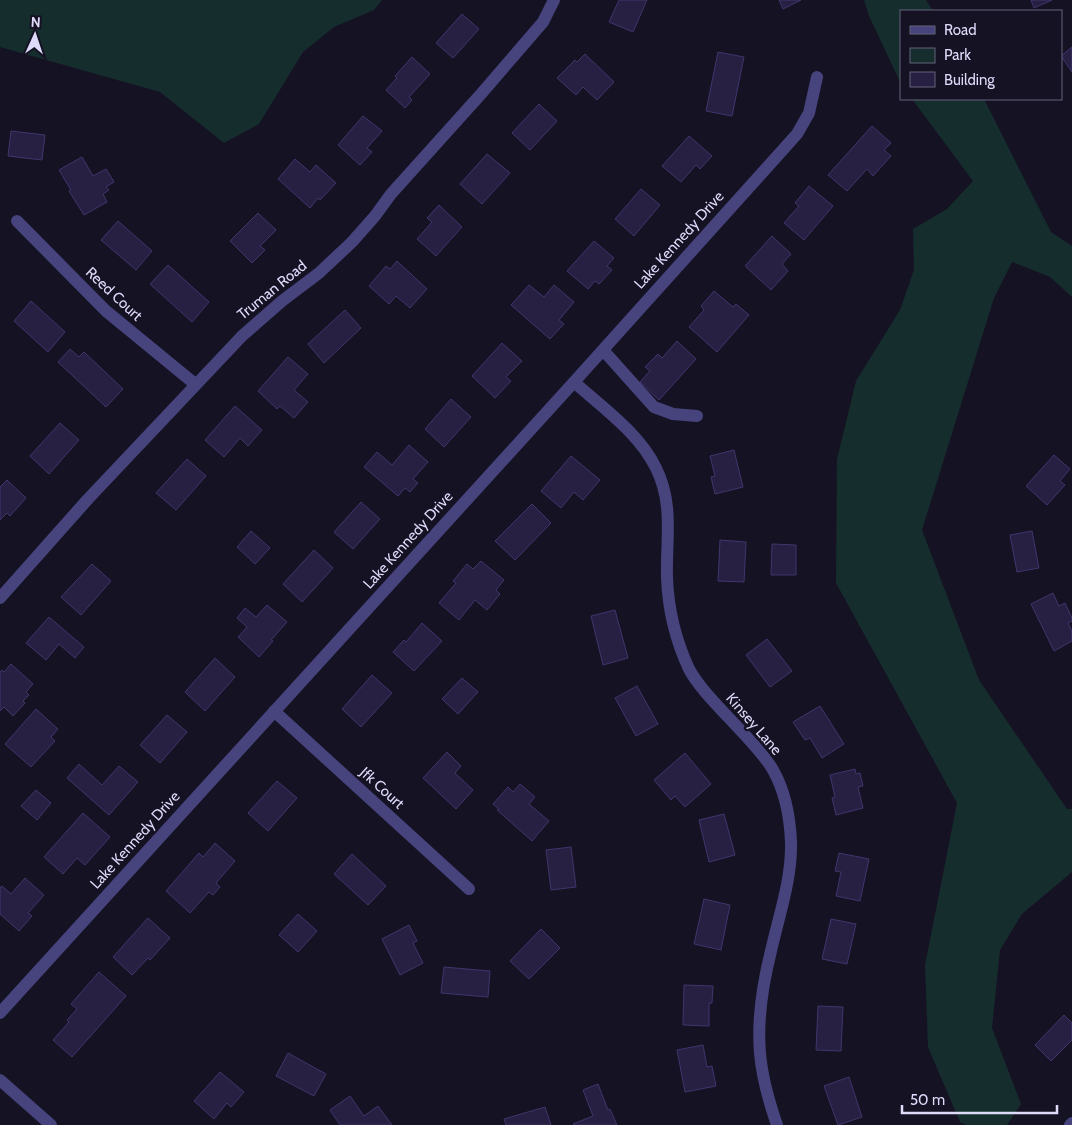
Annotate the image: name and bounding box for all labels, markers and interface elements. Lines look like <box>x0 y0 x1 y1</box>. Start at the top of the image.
north arrow <box>10 10 60 60</box>
legend <box>900 10 1062 100</box>
text: N <box>30 13 41 31</box>
text: Road <box>944 21 977 39</box>
text: Park <box>944 46 971 64</box>
text: Building <box>944 71 995 89</box>
street label: Lake Kennedy Drive <box>630 187 728 293</box>
street label: Truman Road <box>234 257 310 323</box>
street label: Reed Court <box>82 263 146 325</box>
street label: Lake Kennedy Drive <box>359 487 457 593</box>
street label: Kinsey Lane <box>722 689 786 759</box>
street label: Jfk Court <box>355 763 408 813</box>
street label: Lake Kennedy Drive <box>86 787 184 893</box>
scale bar <box>902 1082 1057 1114</box>
text: 50 m <box>910 1091 945 1109</box>

